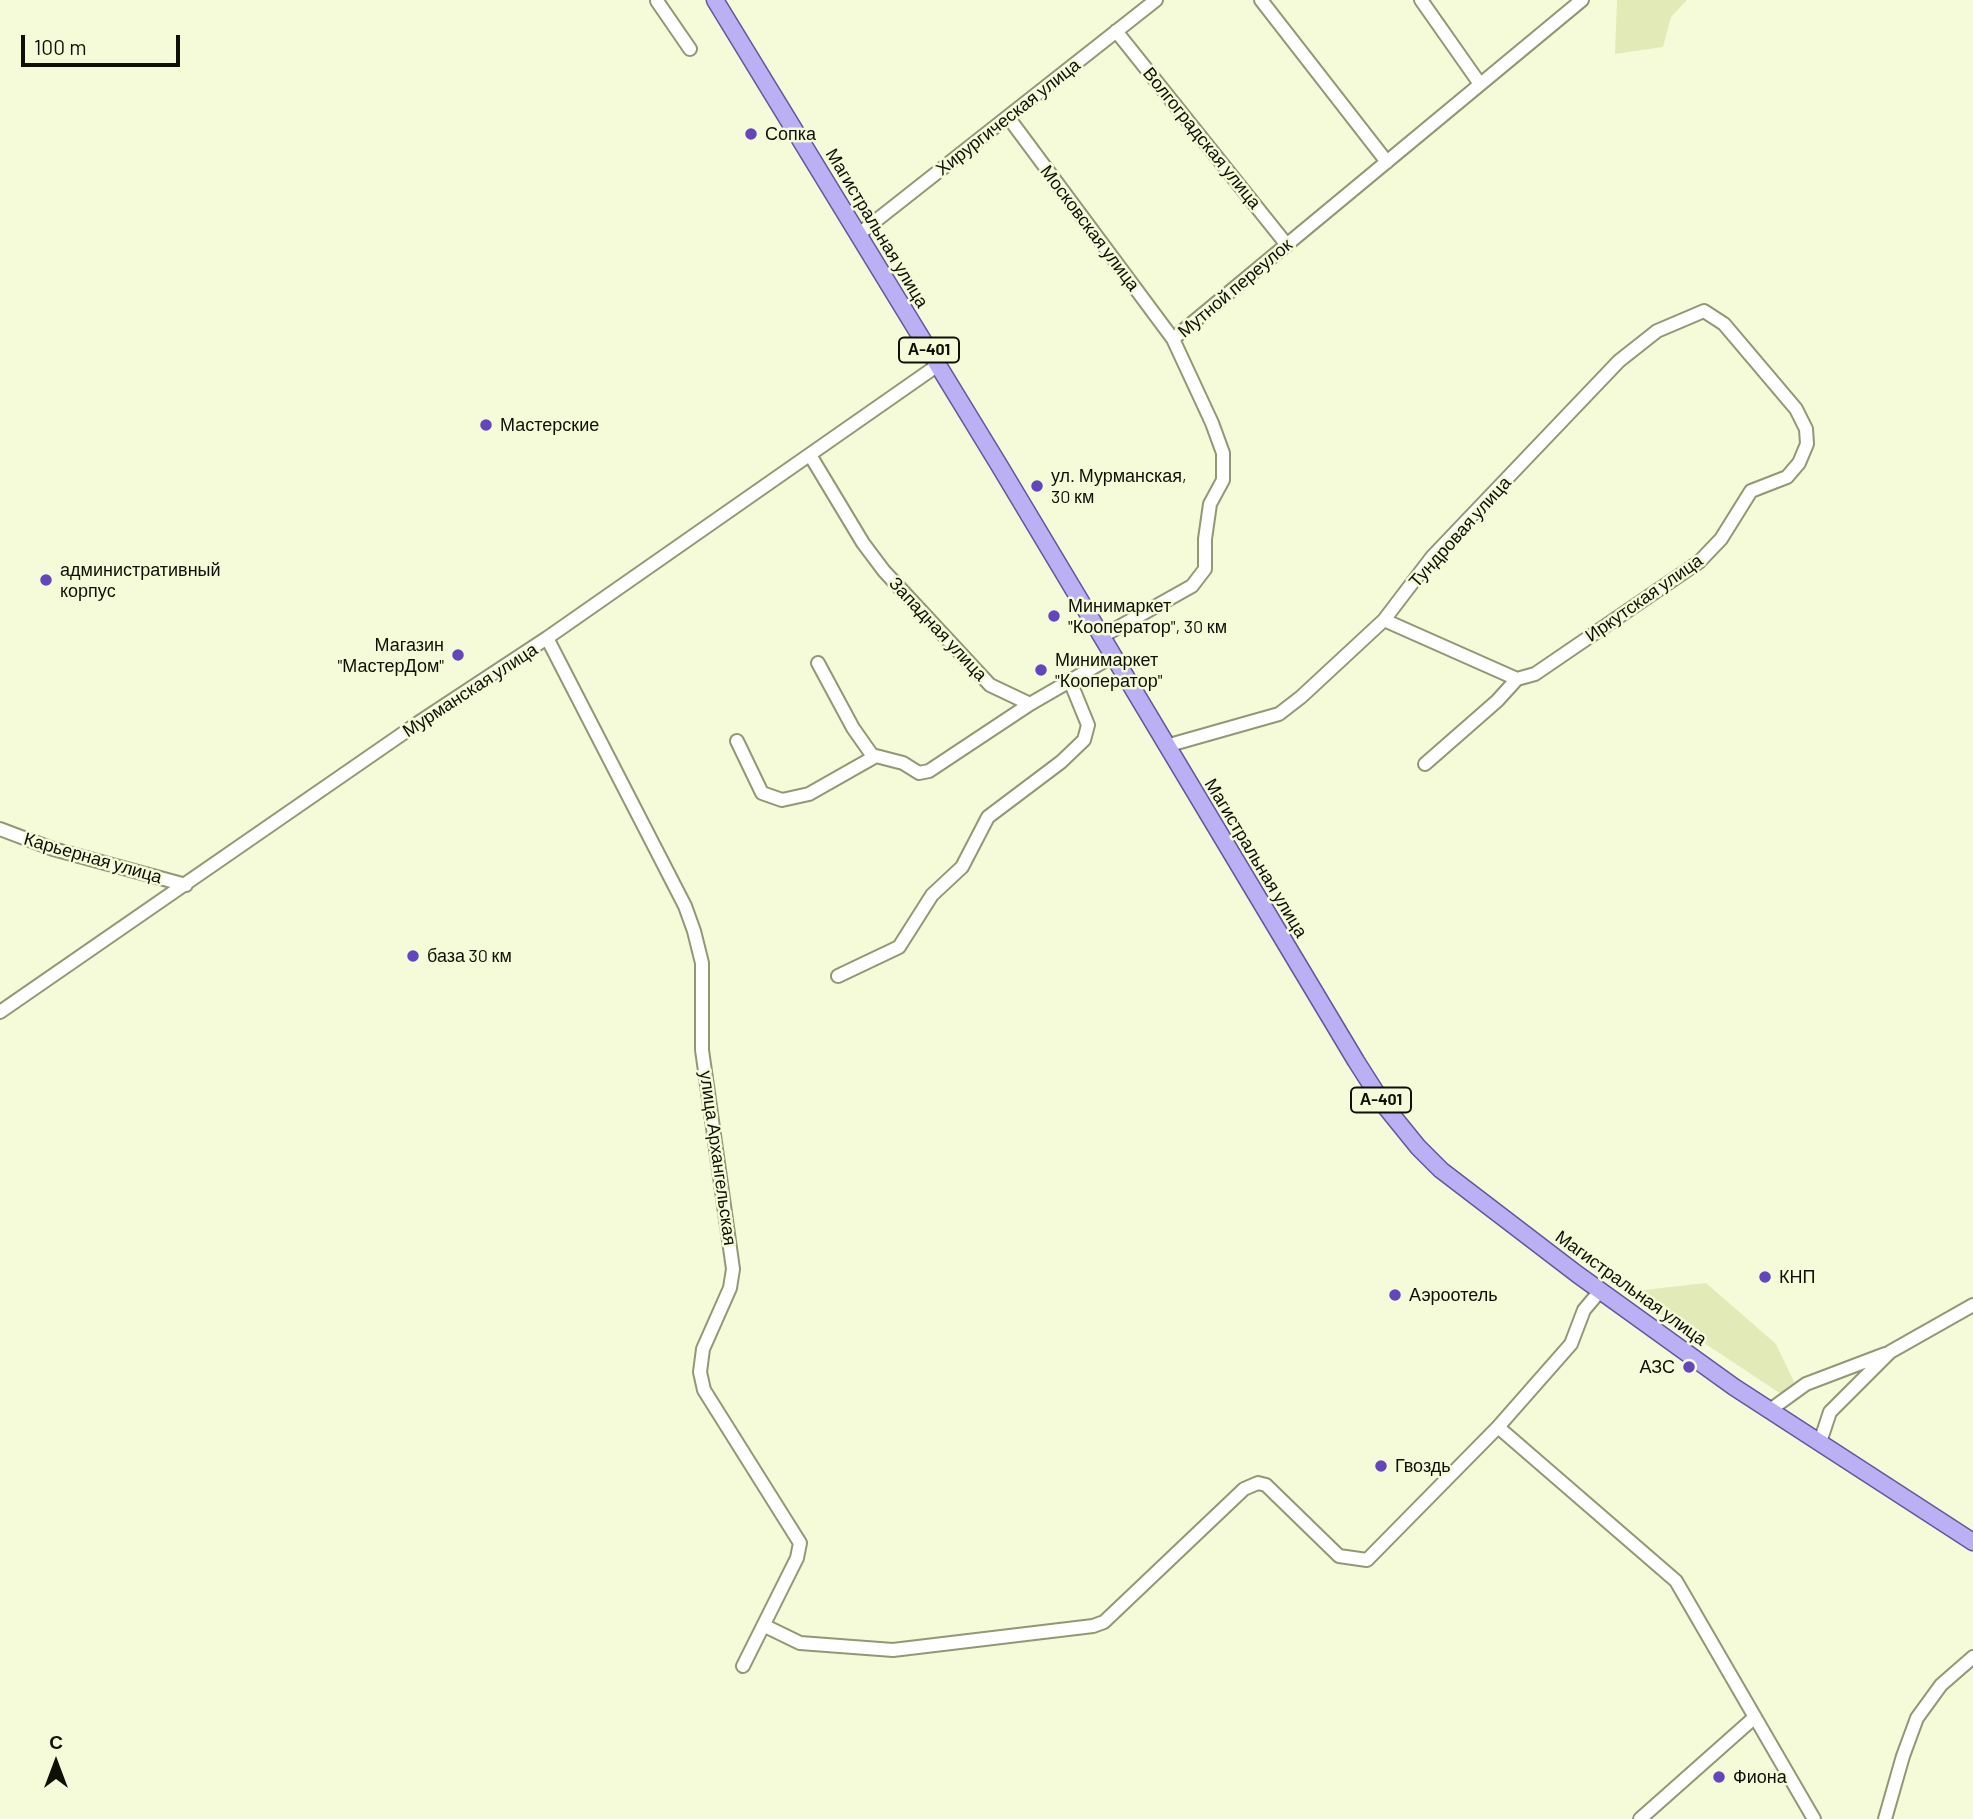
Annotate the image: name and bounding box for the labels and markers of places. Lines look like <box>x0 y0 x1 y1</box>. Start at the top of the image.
place label: Сопка <box>765 123 816 145</box>
marker: Сопка <box>743 126 759 142</box>
place label: Мастерские <box>500 414 599 436</box>
marker: Мастерские <box>478 417 494 433</box>
place label: ул. Мурманская, 30 км <box>1051 465 1187 508</box>
marker: ул. Мурманская, 30 км <box>1029 478 1045 494</box>
place label: административный корпус <box>60 559 221 602</box>
marker: административный корпус <box>38 572 54 588</box>
place label: Минимаркет "Кооператор", 30 км <box>1068 595 1227 638</box>
marker: Минимаркет "Кооператор", 30 км <box>1046 608 1062 624</box>
place label: Магазин "МастерДом" <box>337 634 444 676</box>
marker: Магазин "МастерДом" <box>450 647 466 663</box>
place label: Минимаркет "Кооператор" <box>1055 649 1162 692</box>
marker: Минимаркет "Кооператор" <box>1033 662 1049 678</box>
place label: база 30 км <box>427 945 512 967</box>
marker: база 30 км <box>405 948 421 964</box>
place label: КНП <box>1779 1266 1815 1288</box>
marker: КНП <box>1757 1269 1773 1285</box>
place label: Аэроотель <box>1409 1284 1498 1306</box>
marker: Аэроотель <box>1387 1287 1403 1303</box>
place label: АЗС <box>1640 1356 1675 1378</box>
marker: АЗС <box>1681 1359 1697 1375</box>
place label: Гвоздь <box>1395 1455 1451 1477</box>
marker: Гвоздь <box>1373 1458 1389 1474</box>
place label: Фиона <box>1733 1766 1787 1788</box>
marker: Фиона <box>1711 1769 1727 1785</box>

